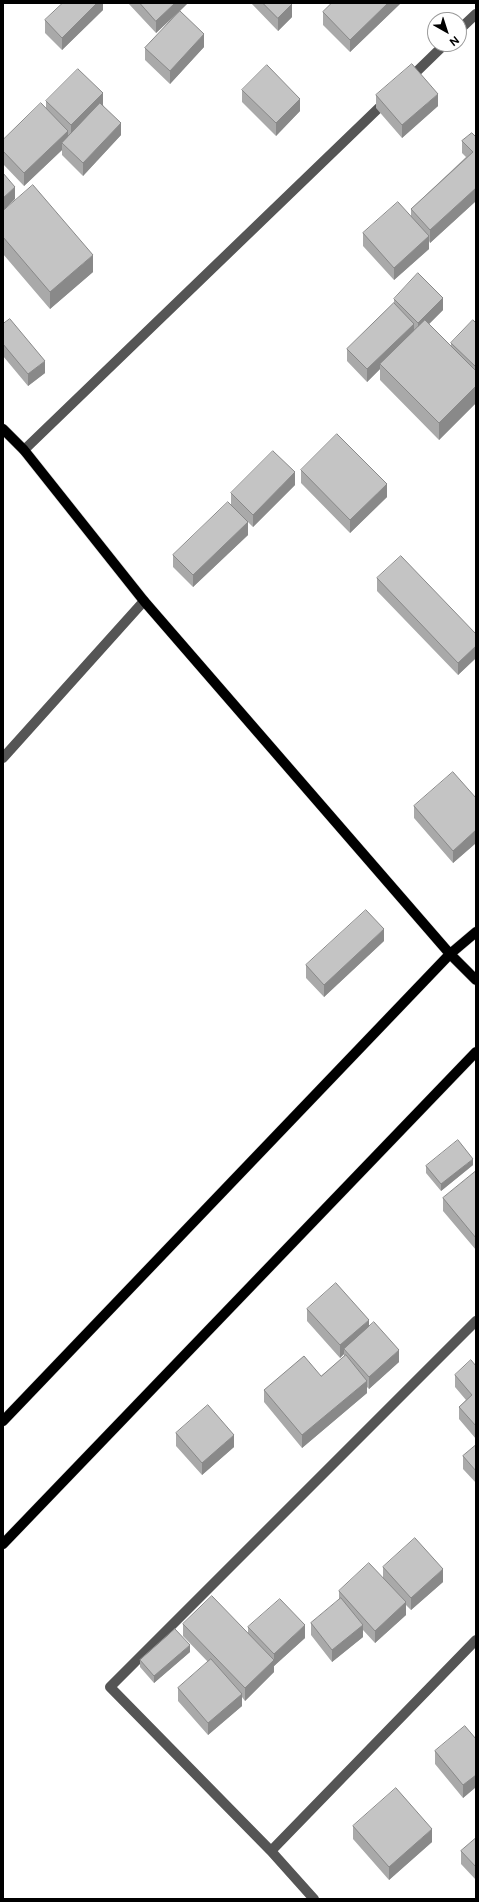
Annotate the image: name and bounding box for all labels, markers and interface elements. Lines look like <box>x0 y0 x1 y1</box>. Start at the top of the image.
north arrow <box>427 12 467 52</box>
text: N <box>447 33 462 49</box>

